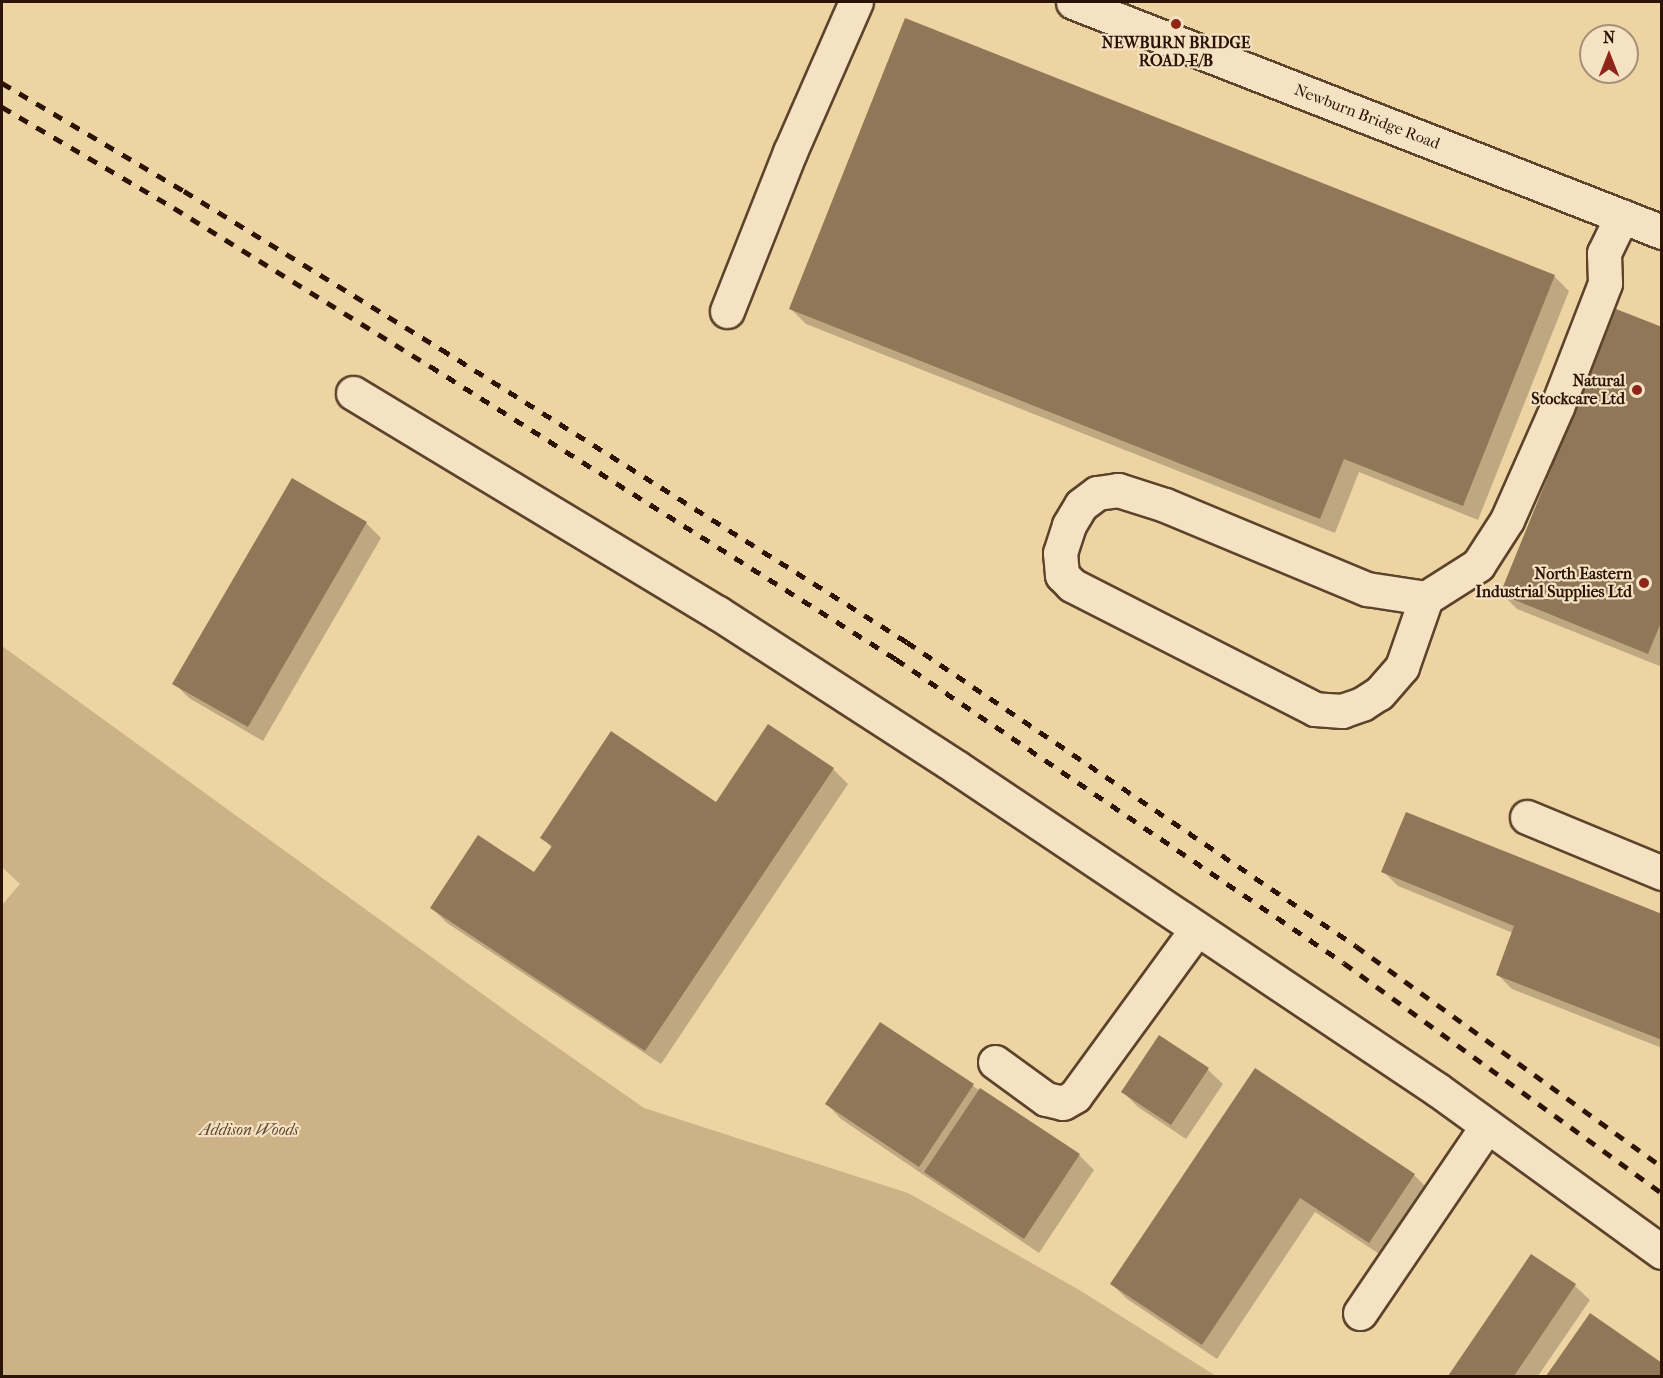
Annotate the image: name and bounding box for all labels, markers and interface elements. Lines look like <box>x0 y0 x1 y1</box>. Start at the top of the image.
marker: NEWBURN BRIDGE ROAD-E/B <box>1169 17 1183 31</box>
north arrow <box>1579 24 1639 84</box>
text: N <box>1603 28 1615 47</box>
place label: NEWBURN BRIDGE ROAD-E/B <box>1102 33 1250 71</box>
street label: Newburn Bridge Road <box>1291 80 1443 154</box>
place label: Natural Stockcare Ltd <box>1531 371 1625 409</box>
marker: Natural Stockcare Ltd <box>1630 383 1644 397</box>
place label: North Eastern Industrial Supplies Ltd <box>1476 564 1632 602</box>
marker: North Eastern Industrial Supplies Ltd <box>1637 576 1651 590</box>
park label: Addison Woods <box>200 1120 298 1140</box>

